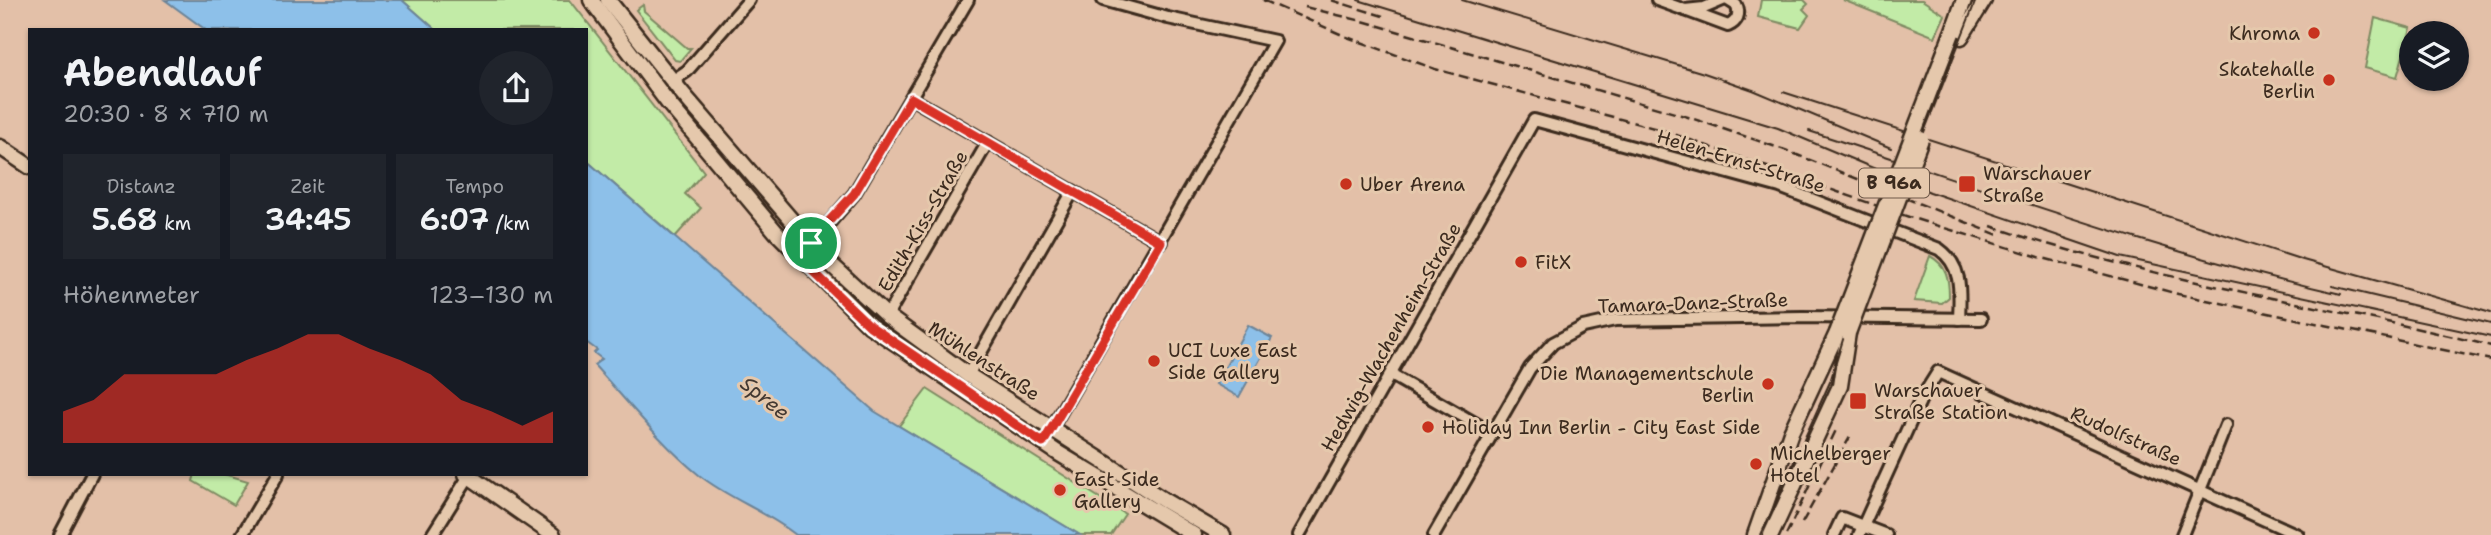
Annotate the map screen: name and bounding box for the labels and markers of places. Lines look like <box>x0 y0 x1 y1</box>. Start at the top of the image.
place label: Khroma <box>2229 21 2300 46</box>
marker: Khroma <box>2306 25 2322 41</box>
place label: Skatehalle Berlin <box>2219 57 2315 104</box>
marker: Skatehalle Berlin <box>2321 72 2337 88</box>
place label: Warschauer Straße <box>1983 161 2092 208</box>
place label: Uber Arena <box>1360 172 1465 197</box>
marker: Warschauer Straße <box>1957 174 1977 194</box>
marker: Uber Arena <box>1338 176 1354 192</box>
pin <box>781 213 841 273</box>
place label: FitX <box>1535 250 1571 275</box>
marker: FitX <box>1513 254 1529 270</box>
place label: UCI Luxe East Side Gallery <box>1168 338 1298 385</box>
marker: UCI Luxe East Side Gallery <box>1146 353 1162 369</box>
place label: Die Managementschule Berlin <box>1540 361 1754 408</box>
marker: Die Managementschule Berlin <box>1760 376 1776 392</box>
place label: Warschauer Straße Station <box>1874 378 2008 425</box>
marker: Warschauer Straße Station <box>1848 391 1868 411</box>
place label: Holiday Inn Berlin - City East Side <box>1442 415 1761 440</box>
marker: Holiday Inn Berlin - City East Side <box>1420 419 1436 435</box>
place label: Michelberger Hotel <box>1770 441 1891 488</box>
marker: Michelberger Hotel <box>1748 456 1764 472</box>
place label: East Side Gallery <box>1074 467 1159 514</box>
marker: East Side Gallery <box>1052 482 1068 498</box>

